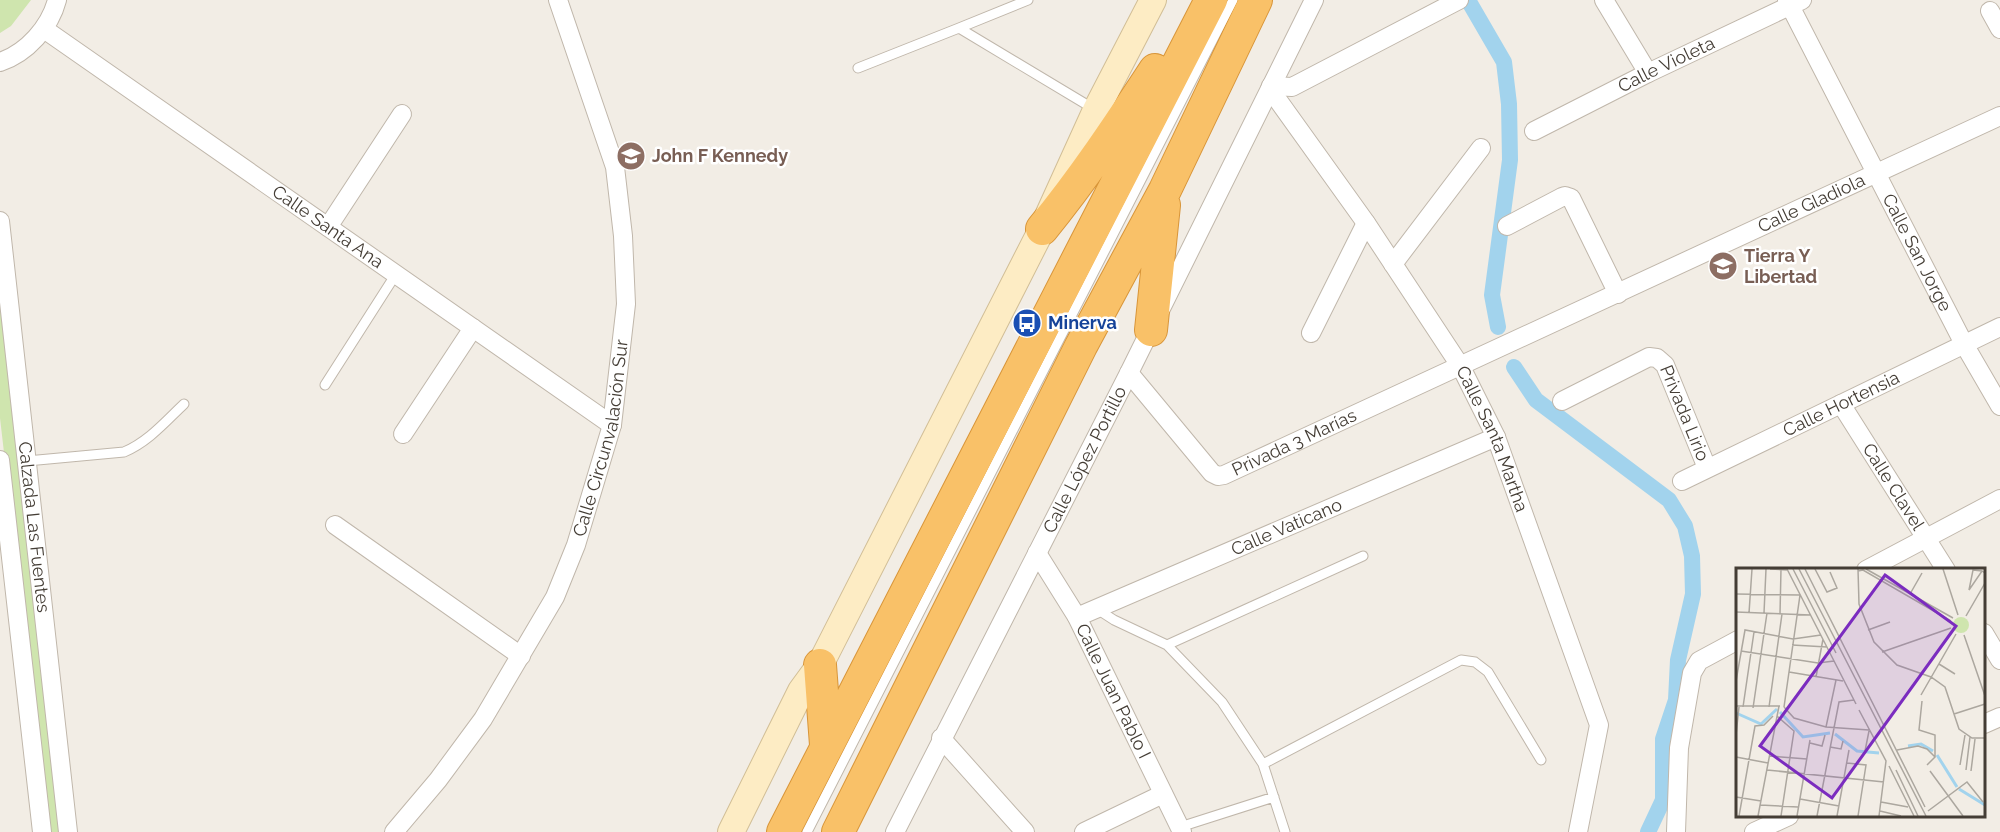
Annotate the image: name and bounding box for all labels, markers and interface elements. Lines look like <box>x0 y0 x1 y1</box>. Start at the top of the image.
street label: Calle Violeta <box>1614 32 1718 97</box>
school or university icon: John F Kennedy <box>615 140 647 172</box>
place label: John F Kennedy <box>652 145 788 166</box>
street label: Calle Gladiola <box>1754 169 1868 237</box>
street label: Calle Santa Ana <box>269 180 388 272</box>
street label: Calle San Jorge <box>1878 190 1957 315</box>
place label: Tierra Y Libertad <box>1744 245 1817 287</box>
school or university icon: Tierra Y Libertad <box>1707 250 1739 282</box>
bus stop icon: Minerva <box>1011 307 1043 339</box>
place label: Minerva <box>1048 312 1117 333</box>
street label: Calle Circunvalación Sur <box>568 338 632 539</box>
street label: Calle Santa Martha <box>1452 362 1533 515</box>
street label: Privada Lirio <box>1656 362 1714 464</box>
street label: Calle Hortensia <box>1779 366 1903 440</box>
street label: Calle López Portillo <box>1038 382 1131 536</box>
street label: Privada 3 Marías <box>1228 404 1360 480</box>
street label: Calle Clavel <box>1859 439 1929 534</box>
street label: Calzada Las Fuentes <box>15 441 55 614</box>
street label: Calle Vaticano <box>1228 493 1345 560</box>
inset map <box>1736 568 1985 817</box>
street label: Calle Juan Pablo I <box>1072 620 1155 762</box>

